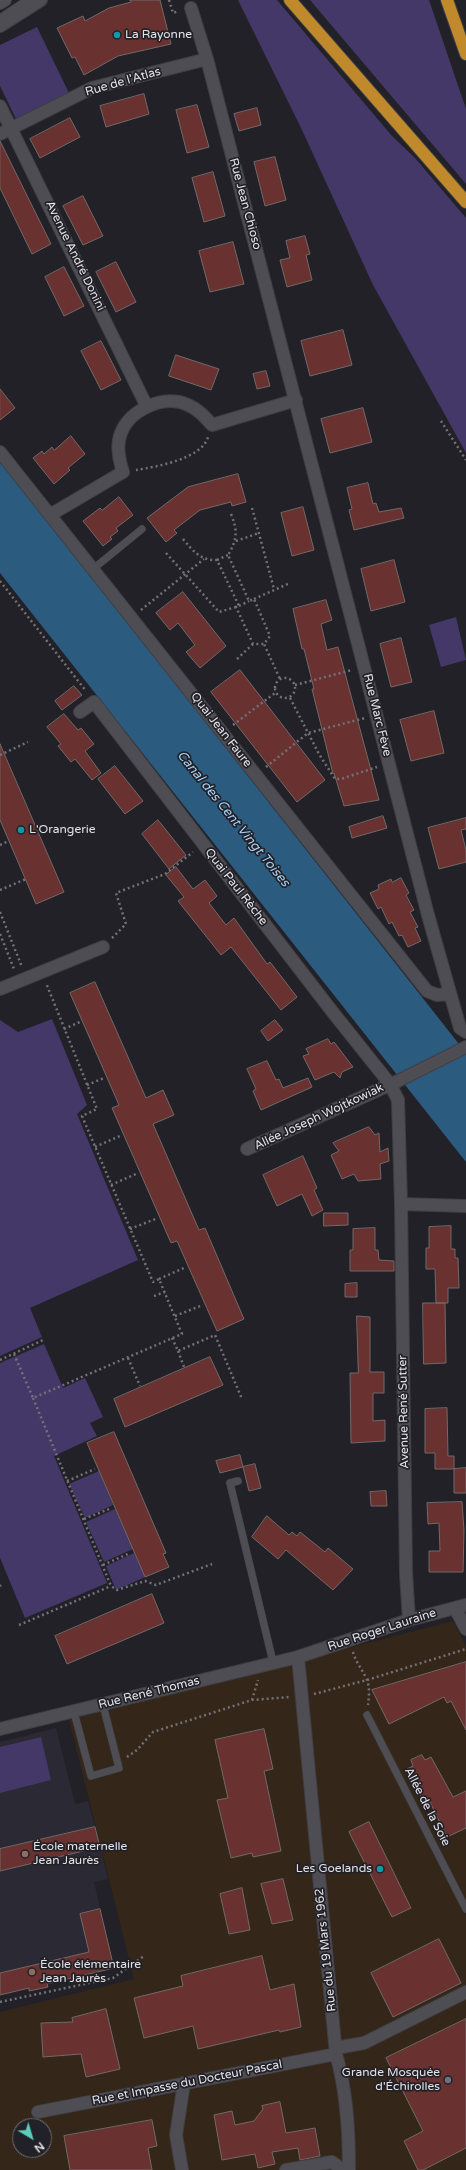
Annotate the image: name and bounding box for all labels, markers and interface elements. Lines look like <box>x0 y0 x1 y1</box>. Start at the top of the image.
place label: La Rayonne <box>125 28 192 42</box>
marker: La Rayonne <box>112 30 122 40</box>
street label: Rue de l'Atlas <box>84 64 162 100</box>
street label: Rue Jean Chioso <box>226 157 264 251</box>
street label: Avenue André Donini <box>42 199 108 313</box>
street label: Rue Marc Fève <box>360 672 394 758</box>
street label: Quai Jean Faure <box>187 690 255 770</box>
water label: Canal des Cent Vingt Toises <box>173 748 293 890</box>
place label: L'Orangerie <box>29 823 96 837</box>
marker: L'Orangerie <box>16 825 26 835</box>
street label: Quai Paul Rèche <box>202 846 270 928</box>
street label: Allée Joseph Wojtkowiak <box>252 1081 386 1153</box>
street label: Avenue René Sutter <box>396 1355 412 1469</box>
street label: Rue Roger Lauraine <box>326 1606 438 1654</box>
street label: Rue René Thomas <box>97 1673 201 1713</box>
street label: Allée de la Soie <box>401 1765 453 1849</box>
place label: École maternelle Jean Jaurès <box>33 1840 127 1868</box>
marker: École maternelle Jean Jaurès <box>20 1849 30 1859</box>
place label: Les Goelands <box>296 1862 372 1876</box>
marker: Les Goelands <box>375 1864 385 1874</box>
street label: Rue du 19 Mars 1962 <box>312 1888 340 2012</box>
place label: École élémentaire Jean Jaurès <box>40 1958 141 1986</box>
marker: École élémentaire Jean Jaurès <box>27 1967 37 1977</box>
street label: Rue et Impasse du Docteur Pascal <box>91 2057 283 2109</box>
place label: Grande Mosquée d'Échirolles <box>342 2066 440 2094</box>
marker: Grande Mosquée d'Échirolles <box>443 2075 453 2085</box>
north arrow <box>12 2118 52 2158</box>
text: N <box>32 2139 47 2155</box>

